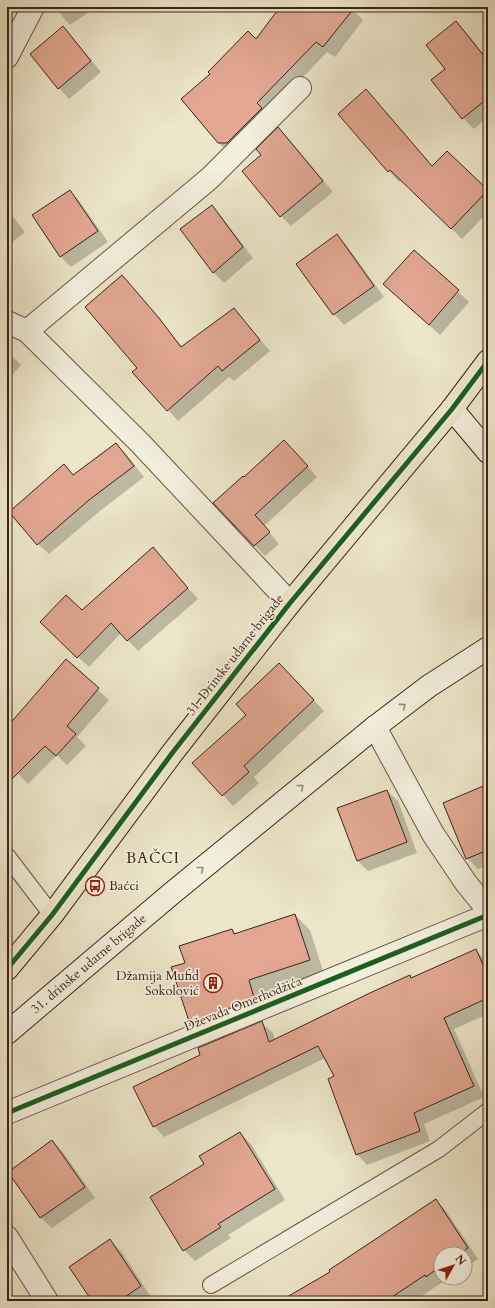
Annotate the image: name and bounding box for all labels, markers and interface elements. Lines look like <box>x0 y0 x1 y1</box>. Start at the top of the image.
street label: 31. Drinske udarne brigade <box>182 591 288 719</box>
one-way arrow <box>398 703 405 710</box>
one-way arrow <box>297 784 304 791</box>
district label: BAČCI <box>126 848 180 868</box>
one-way arrow <box>196 867 203 874</box>
bus stop icon: Baćci <box>84 875 106 897</box>
place label: Baćci <box>109 877 139 895</box>
street label: 31. drinske udarne brigade <box>27 910 150 1018</box>
place label: Džamija Mufid Sokolović <box>116 967 199 1000</box>
street label: Dževada Omerhodžića <box>181 972 305 1036</box>
building icon: Džamija Mufid Sokolović <box>202 972 224 994</box>
north arrow <box>433 1246 473 1286</box>
text: N <box>452 1252 470 1269</box>

